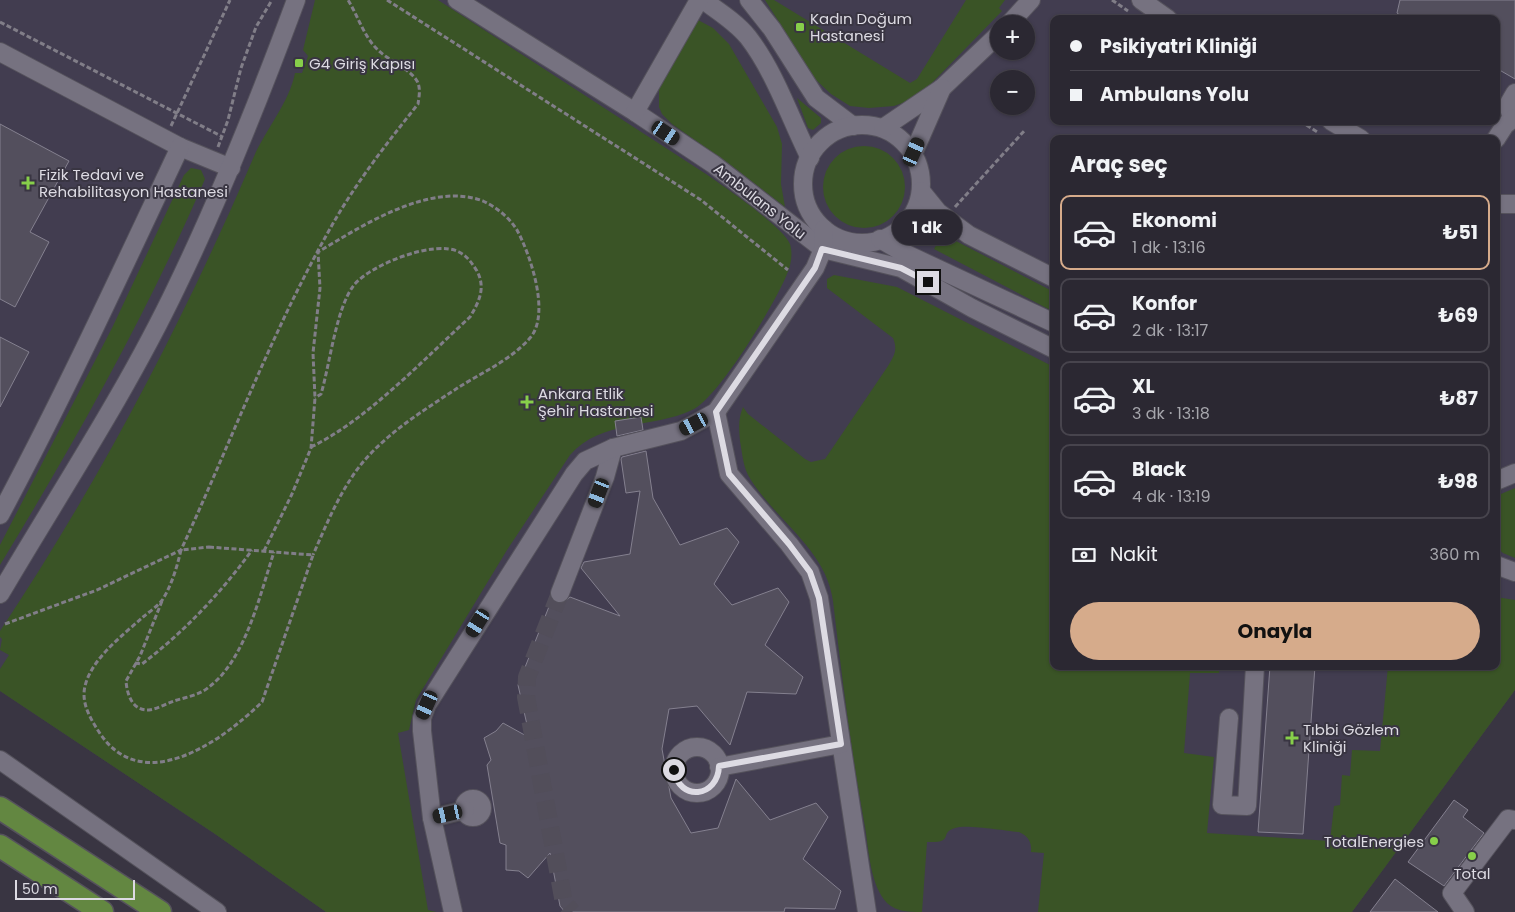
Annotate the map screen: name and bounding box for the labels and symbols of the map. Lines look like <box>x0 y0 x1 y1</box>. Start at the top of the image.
place label: Kadın Doğum Hastanesi <box>810 8 912 46</box>
marker: Kadın Doğum Hastanesi <box>794 21 806 33</box>
place label: G4 Giriş Kapısı <box>309 53 415 74</box>
marker: G4 Giriş Kapısı <box>293 57 305 69</box>
car <box>649 118 682 148</box>
car <box>901 135 926 169</box>
street label: Ambulans Yolu <box>709 158 811 244</box>
place label: Fizik Tedavi ve Rehabilitasyon Hastanesi <box>39 164 228 202</box>
marker: Fizik Tedavi ve Rehabilitasyon Hastanesi <box>21 176 35 190</box>
callout: 1 dk <box>893 210 963 244</box>
route end <box>917 271 939 293</box>
place label: Ankara Etlik Şehir Hastanesi <box>538 383 653 421</box>
marker: Ankara Etlik Şehir Hastanesi <box>520 395 534 409</box>
car <box>677 411 710 437</box>
car <box>586 476 611 510</box>
car <box>463 606 492 640</box>
car <box>414 688 439 722</box>
place label: Tıbbi Gözlem Kliniği <box>1303 719 1399 757</box>
marker: Tıbbi Gözlem Kliniği <box>1285 731 1299 745</box>
route start <box>663 759 685 781</box>
car <box>431 803 464 825</box>
place label: TotalEnergies <box>1324 831 1424 852</box>
marker: TotalEnergies <box>1428 835 1440 847</box>
marker: Total <box>1466 850 1478 862</box>
place label: Total <box>1453 863 1491 884</box>
scale bar <box>15 877 135 900</box>

